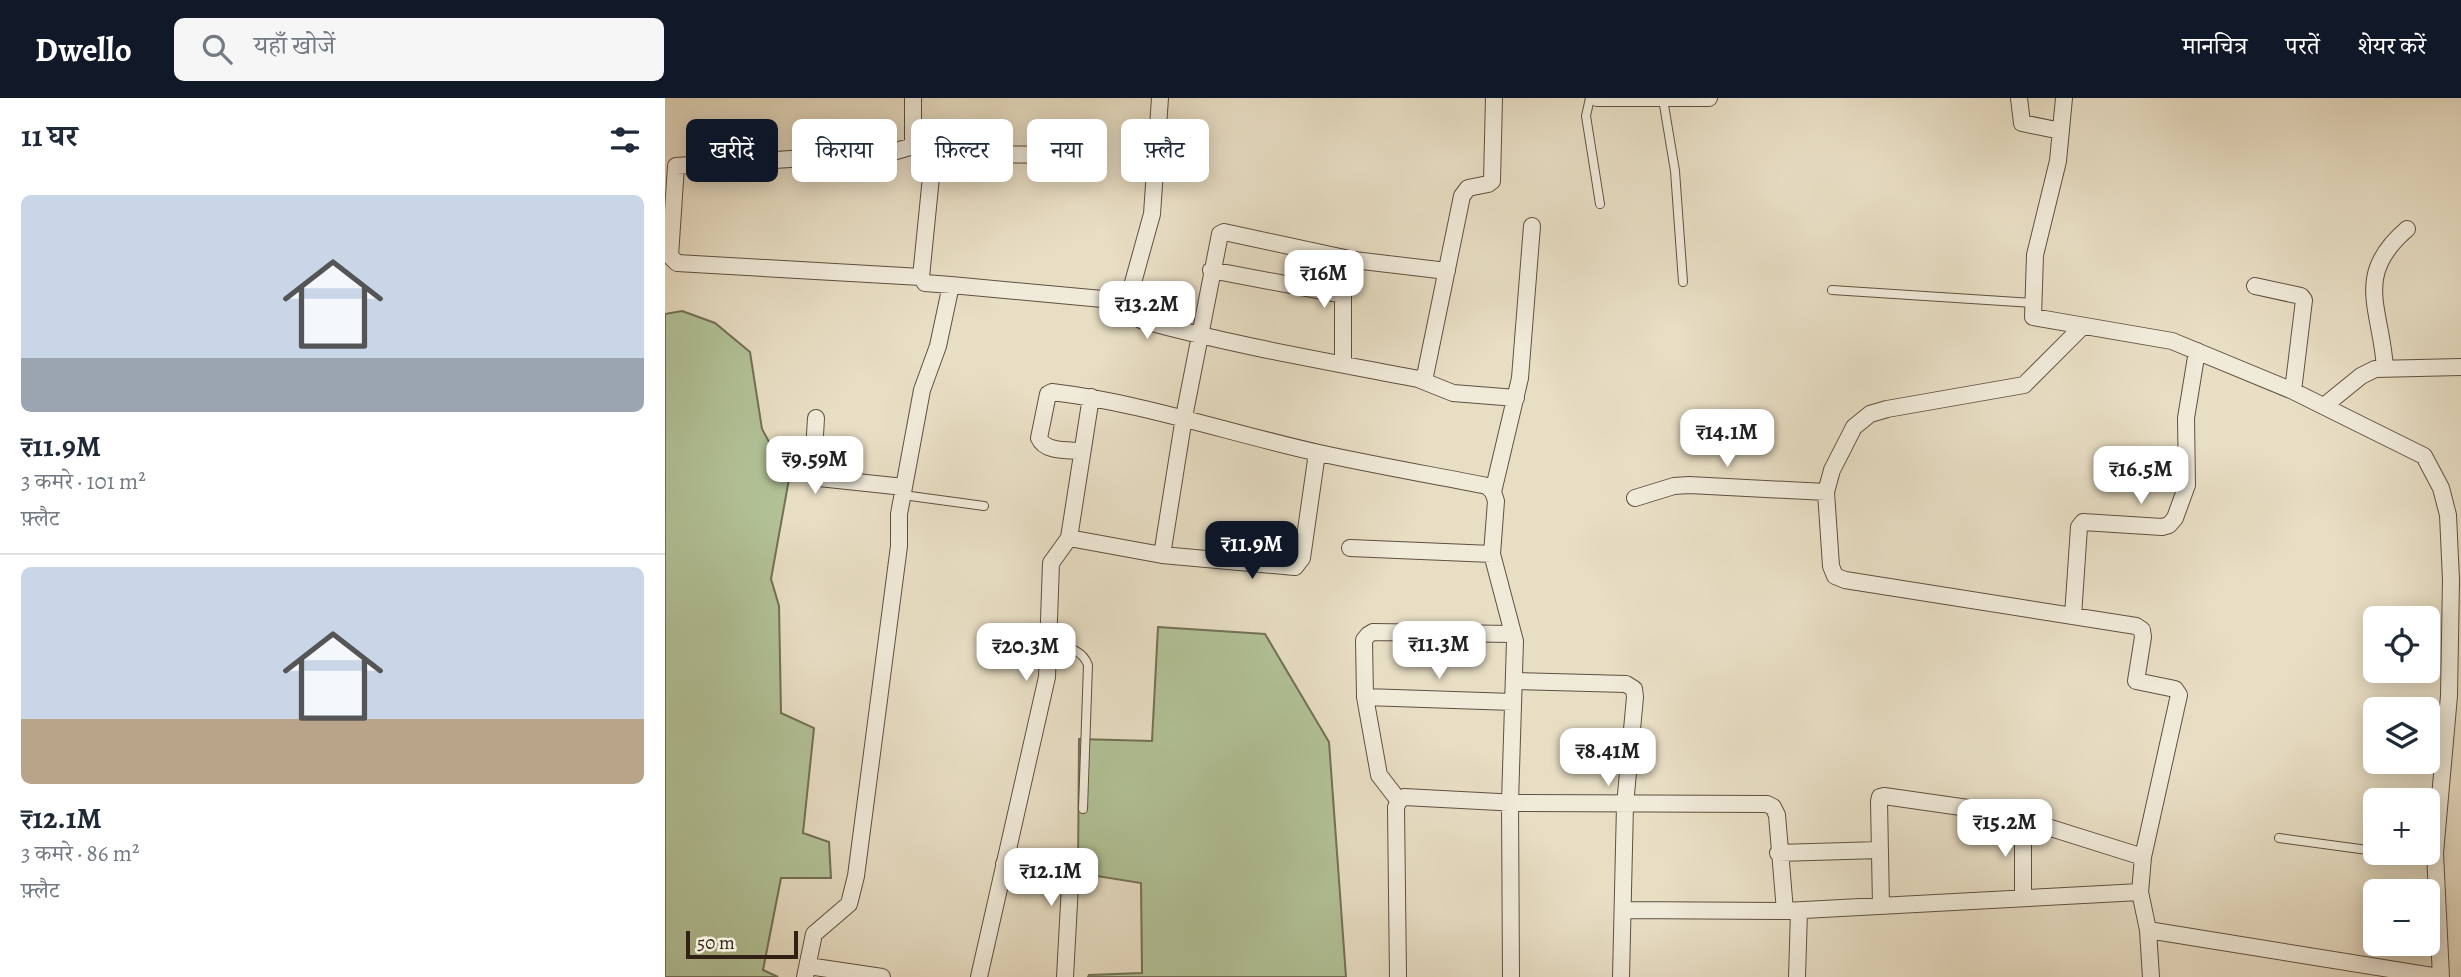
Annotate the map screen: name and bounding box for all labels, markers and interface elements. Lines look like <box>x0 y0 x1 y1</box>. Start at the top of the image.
search box <box>174 18 664 81</box>
text: Dwello <box>35 27 132 72</box>
text: यहाँ खोजें <box>254 28 335 63</box>
icon: search <box>198 30 236 68</box>
text: मानचित्र <box>2182 30 2247 62</box>
text: परतें <box>2285 30 2320 62</box>
text: शेयर करें <box>2358 30 2426 62</box>
text: 11 घर <box>21 116 78 156</box>
chip: खरीदें <box>686 119 778 182</box>
chip: किराया <box>792 119 897 182</box>
chip: फ़िल्टर <box>911 119 1013 182</box>
chip: नया <box>1027 119 1107 182</box>
chip: फ़्लैट <box>1121 119 1209 182</box>
icon: filters <box>606 121 644 159</box>
icon: home <box>270 241 396 367</box>
pin: ₹16M <box>1283 250 1365 310</box>
text: ₹16M <box>1301 257 1347 288</box>
pin: ₹13.2M <box>1090 282 1204 341</box>
text: ₹13.2M <box>1115 288 1179 319</box>
pin: ₹14.1M <box>1670 410 1784 469</box>
text: ₹14.1M <box>1696 416 1758 447</box>
text: ₹11.9M <box>21 426 101 466</box>
pin: ₹9.59M <box>758 436 872 496</box>
text: ₹9.59M <box>782 443 848 474</box>
pin: ₹16.5M <box>2084 446 2198 506</box>
text: ₹16.5M <box>2109 453 2173 484</box>
text: 3 कमरे · 101 m² <box>21 466 146 497</box>
text: फ़्लैट <box>21 503 59 534</box>
pin: ₹11.9M <box>1195 522 1309 581</box>
text: ₹11.9M <box>1221 528 1283 559</box>
map controls <box>2363 606 2440 956</box>
button: locate <box>2363 606 2440 683</box>
icon: home <box>270 613 396 739</box>
pin: ₹11.3M <box>1382 622 1496 681</box>
pin: ₹20.3M <box>969 624 1083 683</box>
text: ₹11.3M <box>1409 628 1469 659</box>
text: ₹20.3M <box>993 630 1059 661</box>
button: layers <box>2363 697 2440 774</box>
pin: ₹8.41M <box>1551 728 1665 788</box>
text: ₹8.41M <box>1576 735 1640 766</box>
button: + <box>2363 788 2440 865</box>
text: ₹12.1M <box>21 798 102 838</box>
pin: ₹15.2M <box>1948 800 2062 859</box>
text: ₹15.2M <box>1973 806 2037 837</box>
text: 3 कमरे · 86 m² <box>21 838 140 869</box>
pin: ₹12.1M <box>994 848 1108 908</box>
text: ₹12.1M <box>1020 855 1082 886</box>
text: फ़्लैट <box>21 875 59 906</box>
button: − <box>2363 879 2440 956</box>
scale bar <box>686 928 798 960</box>
text: 50 m <box>697 930 735 956</box>

